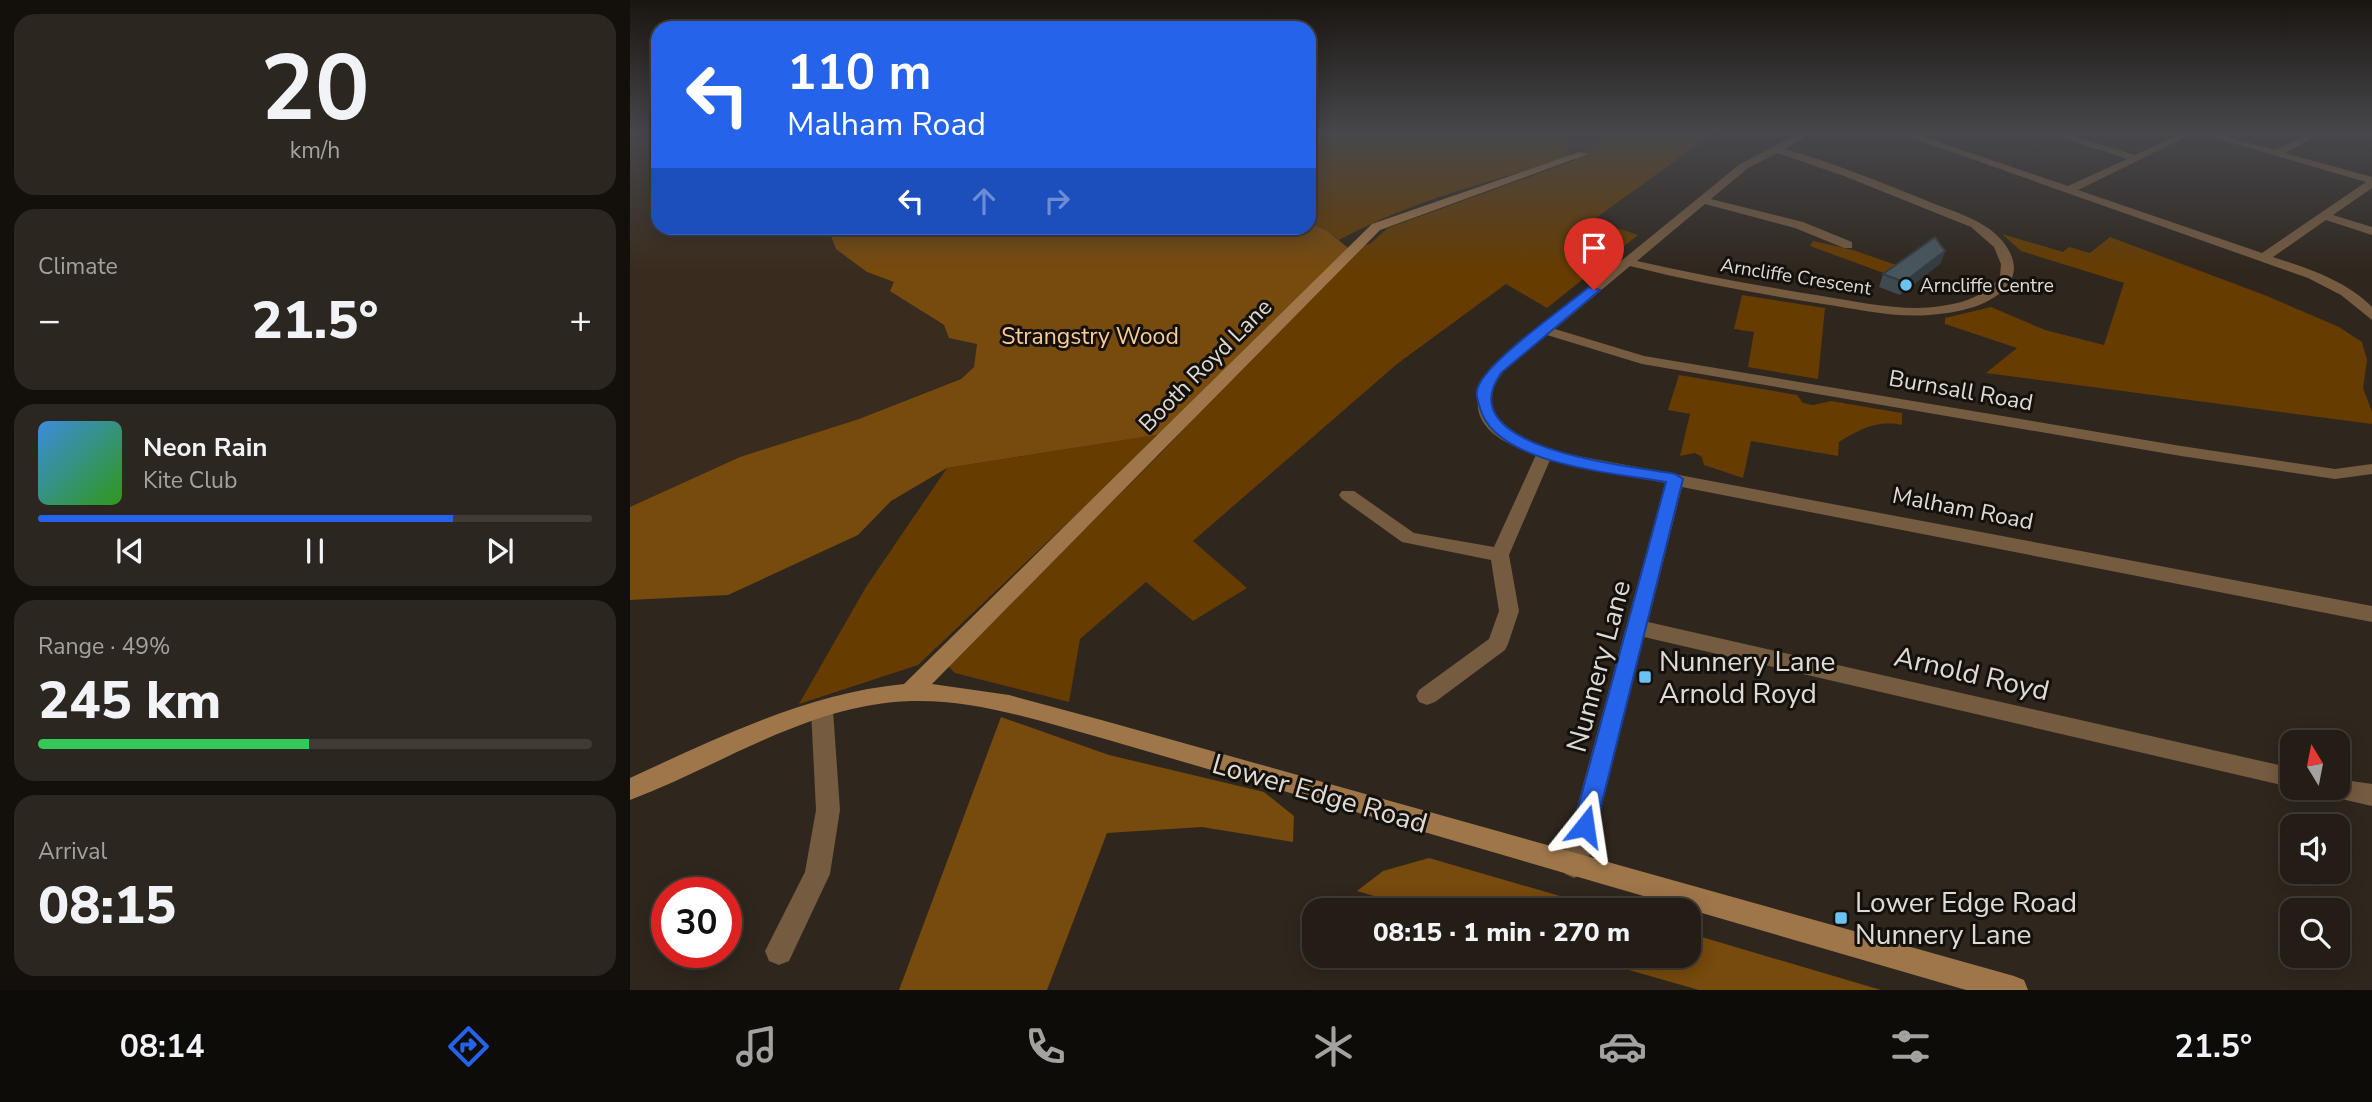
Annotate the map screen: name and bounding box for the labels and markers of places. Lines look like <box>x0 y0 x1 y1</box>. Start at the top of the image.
pin <box>1564 218 1624 290</box>
place label: Arncliffe Centre <box>1920 273 2054 299</box>
marker: Arncliffe Centre <box>1898 277 1914 293</box>
place label: Nunnery Lane Arnold Royd <box>1659 643 1835 713</box>
marker: Nunnery Lane Arnold Royd <box>1637 669 1653 685</box>
place label: Lower Edge Road Nunnery Lane <box>1855 884 2077 954</box>
marker: Lower Edge Road Nunnery Lane <box>1833 910 1849 926</box>

